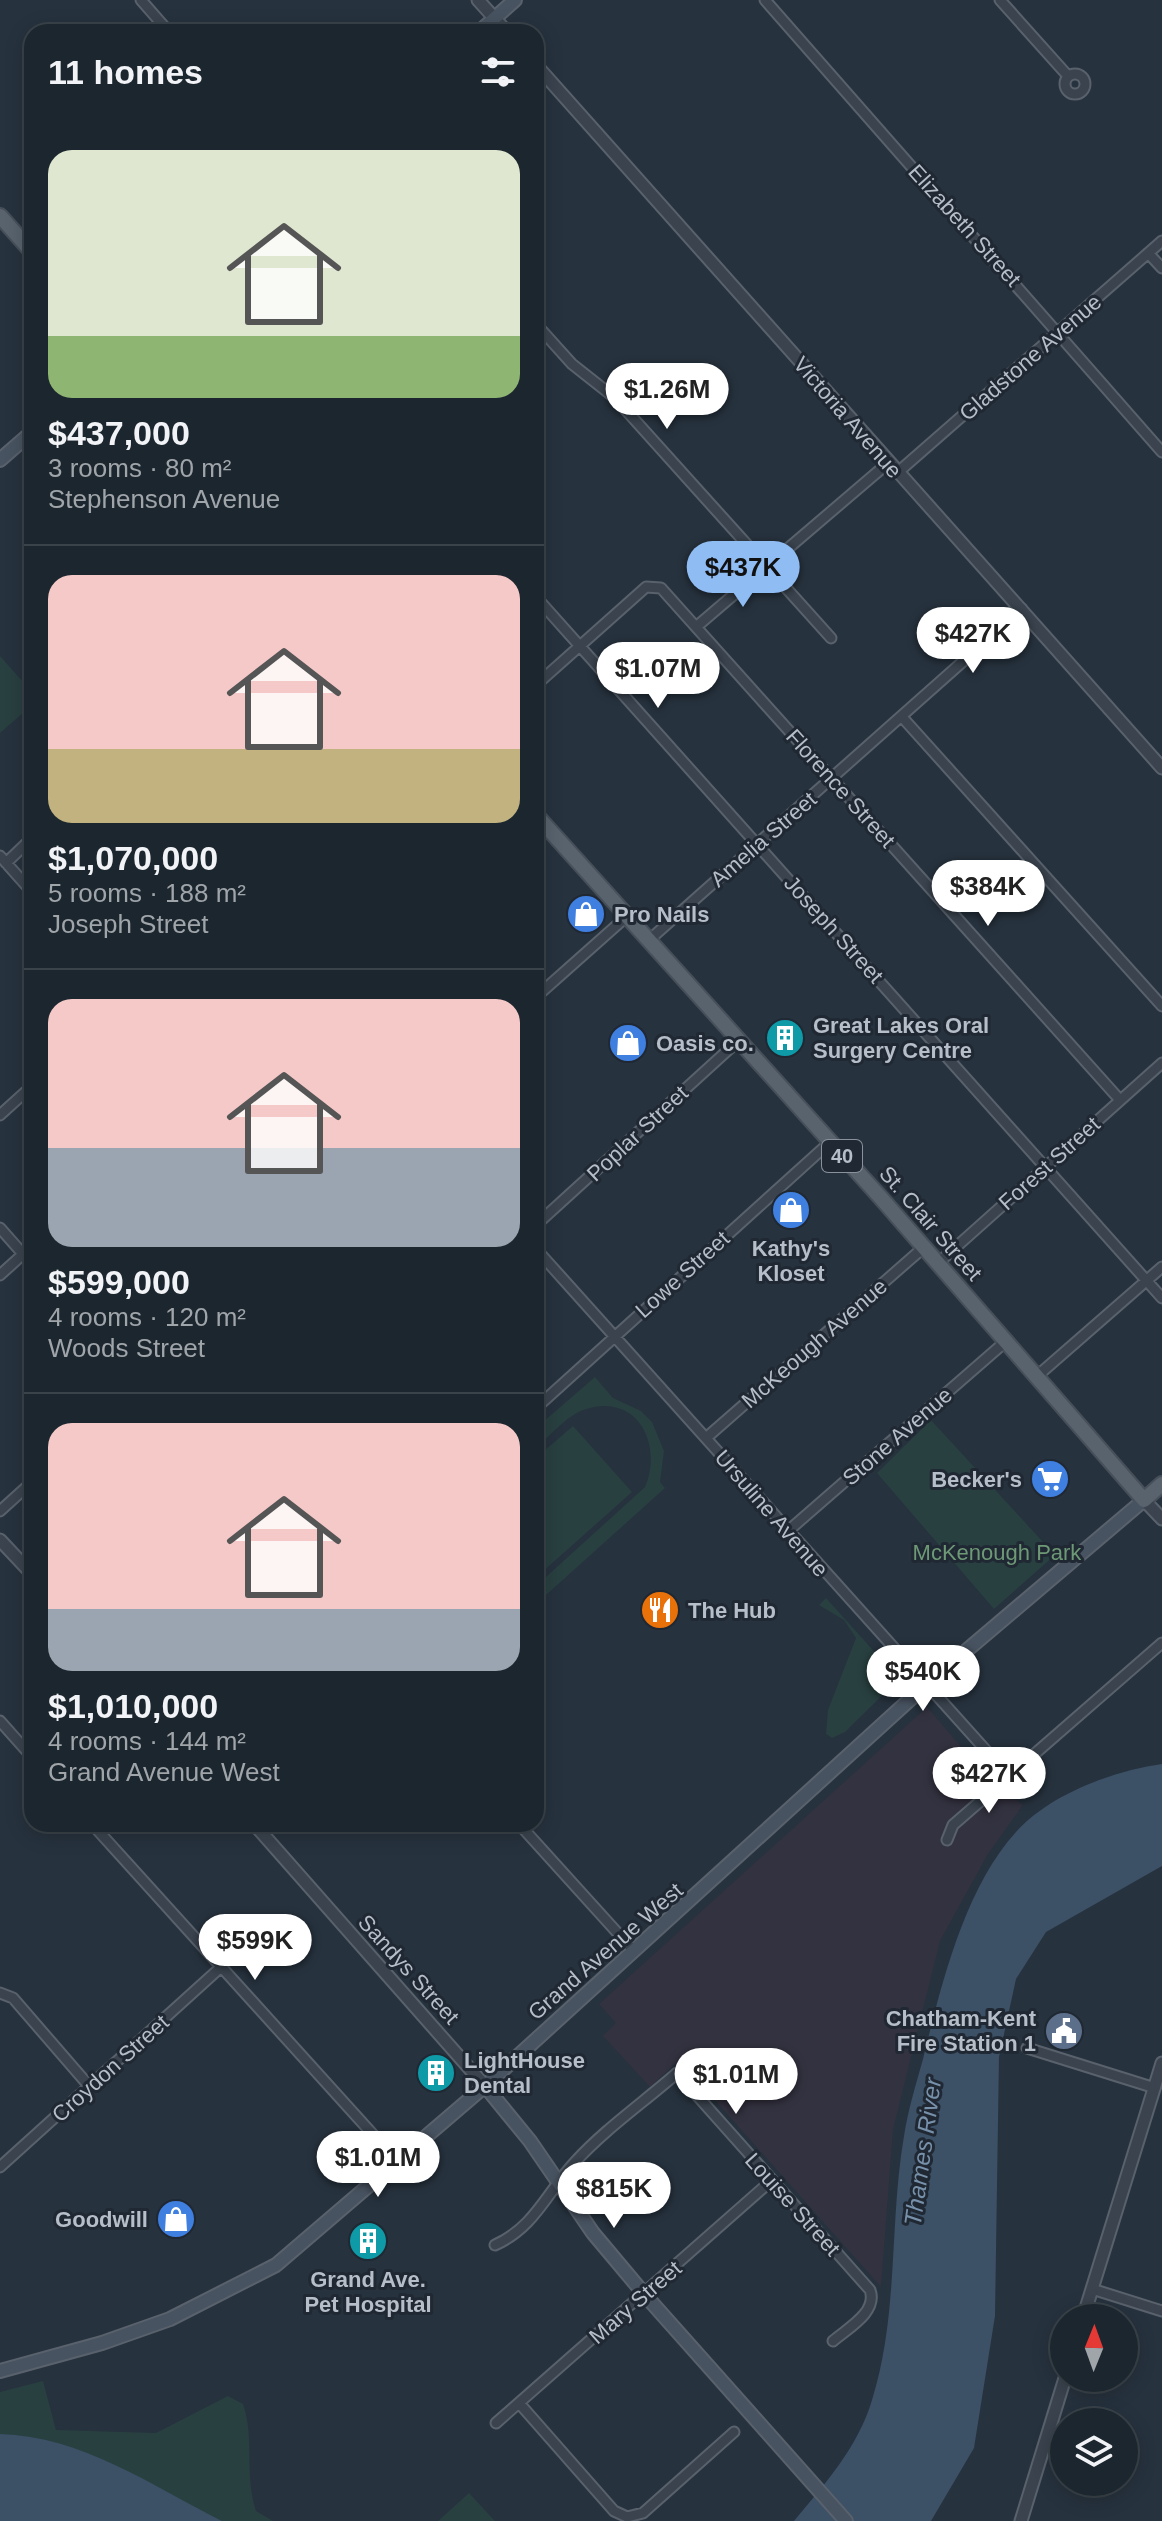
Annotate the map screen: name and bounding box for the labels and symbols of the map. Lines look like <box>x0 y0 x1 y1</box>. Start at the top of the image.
street label: Elizabeth Street <box>903 159 1026 291</box>
street label: Gladstone Avenue <box>954 289 1106 426</box>
street label: Victoria Avenue <box>788 352 907 483</box>
pin: $1.26M <box>602 363 732 431</box>
pin: $437K <box>687 541 799 609</box>
pin: $427K <box>917 607 1029 675</box>
pin: $1.07M <box>593 642 723 710</box>
street label: Florence Street <box>781 724 900 853</box>
street label: Amelia Street <box>705 787 821 892</box>
pin: $384K <box>932 860 1044 928</box>
street label: Joseph Street <box>779 871 888 988</box>
shop icon: Pro Nails <box>565 893 607 935</box>
place label: Pro Nails <box>614 902 709 927</box>
place label: Great Lakes Oral Surgery Centre <box>813 1013 989 1063</box>
building icon: Great Lakes Oral Surgery Centre <box>764 1017 806 1059</box>
shop icon: Oasis co. <box>607 1022 649 1064</box>
place label: Oasis co. <box>656 1031 754 1056</box>
street label: Poplar Street <box>582 1080 693 1186</box>
street label: Forest Street <box>994 1112 1105 1215</box>
road number: 40 <box>822 1140 862 1172</box>
street label: St. Clair Street <box>874 1161 987 1286</box>
shop icon: Kathy's Kloset <box>770 1189 812 1231</box>
street label: Lowe Street <box>630 1226 734 1323</box>
place label: Kathy's Kloset <box>752 1236 830 1286</box>
street label: McKeough Avenue <box>737 1273 892 1413</box>
street label: Stone Avenue <box>838 1382 957 1491</box>
street label: Ursuline Avenue <box>710 1445 833 1582</box>
supermarket icon: Becker's <box>1029 1458 1071 1500</box>
place label: Becker's <box>931 1467 1022 1492</box>
park label: McKenough Park <box>913 1540 1082 1565</box>
restaurant icon: The Hub <box>639 1589 681 1631</box>
place label: The Hub <box>688 1598 776 1623</box>
pin: $540K <box>867 1645 979 1713</box>
pin: $427K <box>933 1747 1045 1815</box>
street label: Grand Avenue West <box>523 1878 688 2025</box>
street label: Sandys Street <box>353 1910 464 2029</box>
pin: $599K <box>199 1914 311 1982</box>
place label: Chatham-Kent Fire Station 1 <box>886 2006 1037 2056</box>
street label: Croydon Street <box>47 2010 174 2127</box>
public building icon: Chatham-Kent Fire Station 1 <box>1043 2010 1085 2052</box>
place label: LightHouse Dental <box>464 2048 585 2098</box>
pin: $1.01M <box>671 2048 801 2116</box>
building icon: LightHouse Dental <box>415 2052 457 2094</box>
water label: Thames River <box>899 2075 946 2228</box>
pin: $1.01M <box>313 2131 443 2199</box>
street label: Louise Street <box>740 2148 845 2261</box>
pin: $815K <box>558 2162 670 2230</box>
shop icon: Goodwill <box>155 2198 197 2240</box>
place label: Goodwill <box>55 2207 148 2232</box>
building icon: Grand Ave. Pet Hospital <box>347 2220 389 2262</box>
street label: Mary Street <box>584 2256 686 2349</box>
place label: Grand Ave. Pet Hospital <box>304 2267 432 2317</box>
north arrow <box>1050 2304 1138 2392</box>

